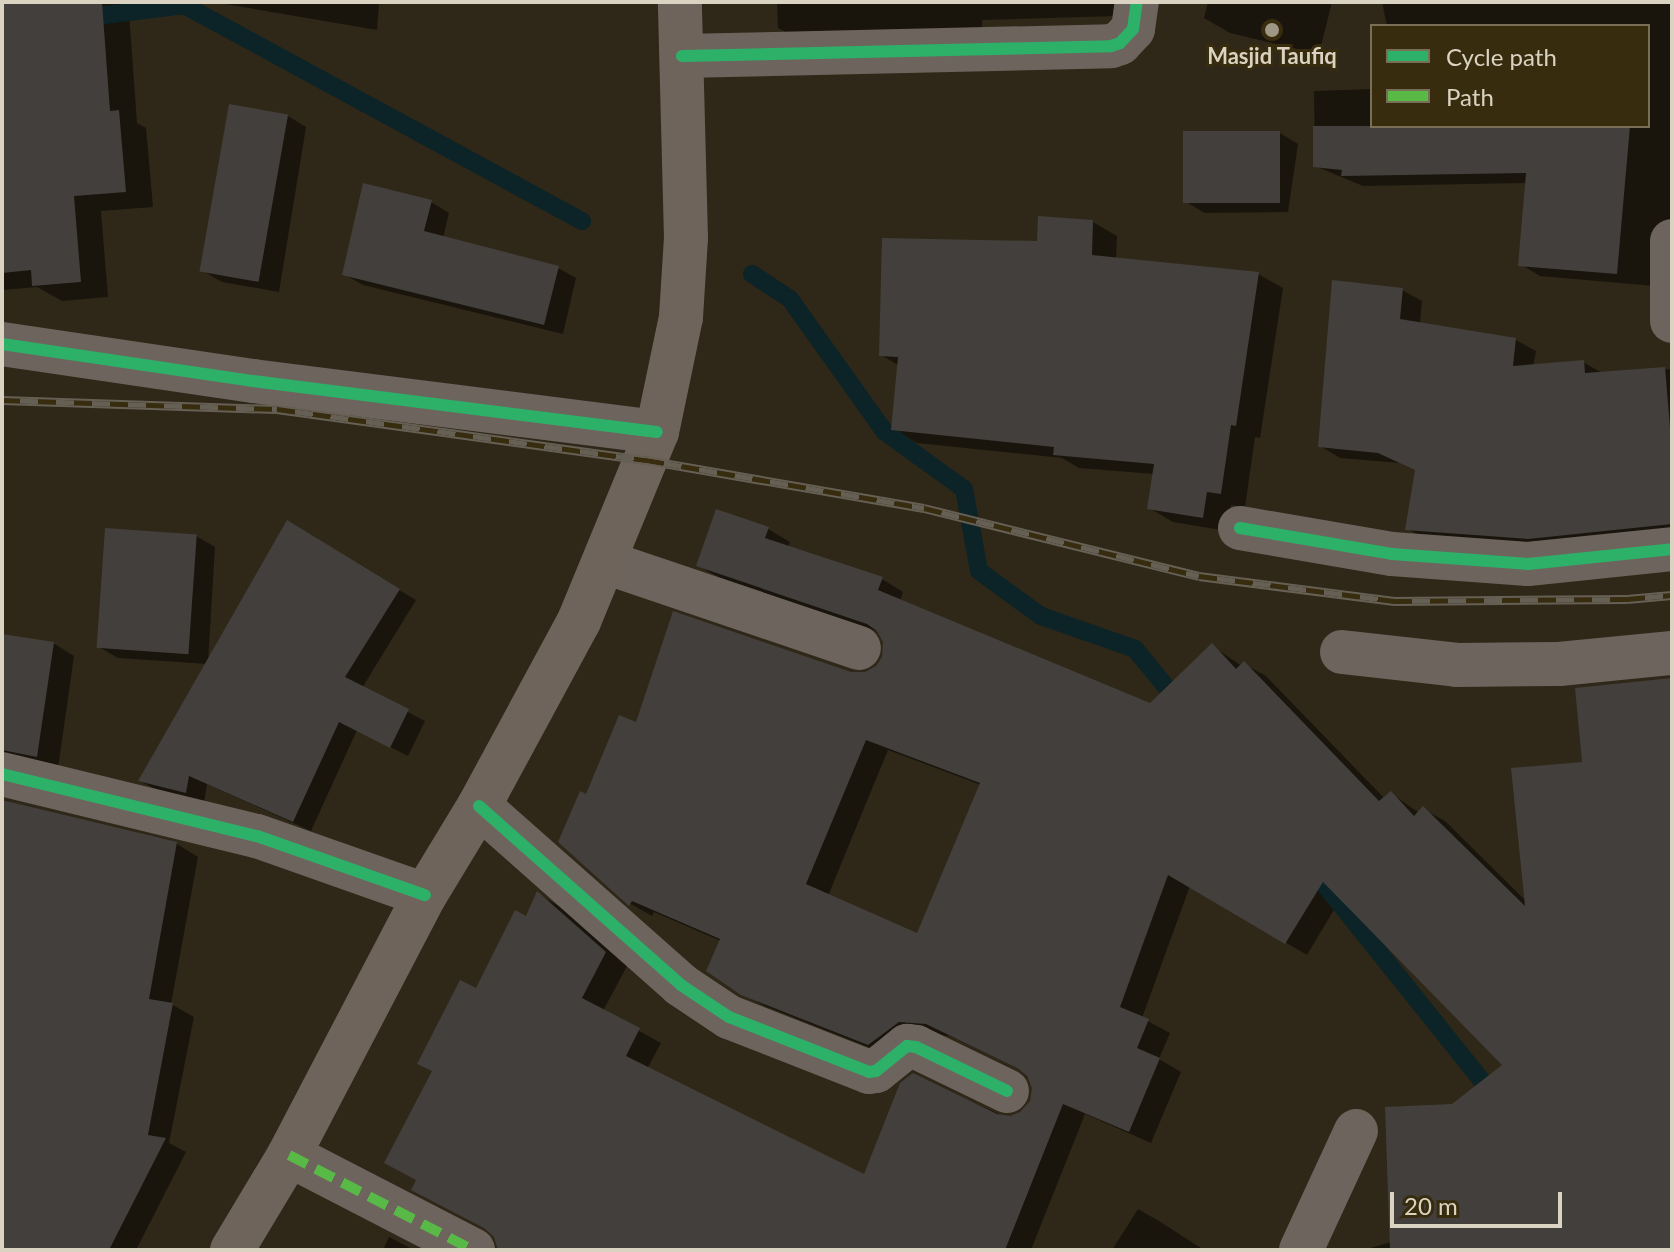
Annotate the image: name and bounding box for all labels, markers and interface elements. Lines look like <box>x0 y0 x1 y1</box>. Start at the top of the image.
marker: Masjid Taufiq <box>1263 21 1281 39</box>
legend <box>1370 24 1650 128</box>
text: Cycle path <box>1446 42 1557 71</box>
place label: Masjid Taufiq <box>1207 43 1337 69</box>
text: Path <box>1446 82 1494 111</box>
scale bar <box>1394 1176 1566 1226</box>
text: 20 m <box>1404 1191 1458 1220</box>

